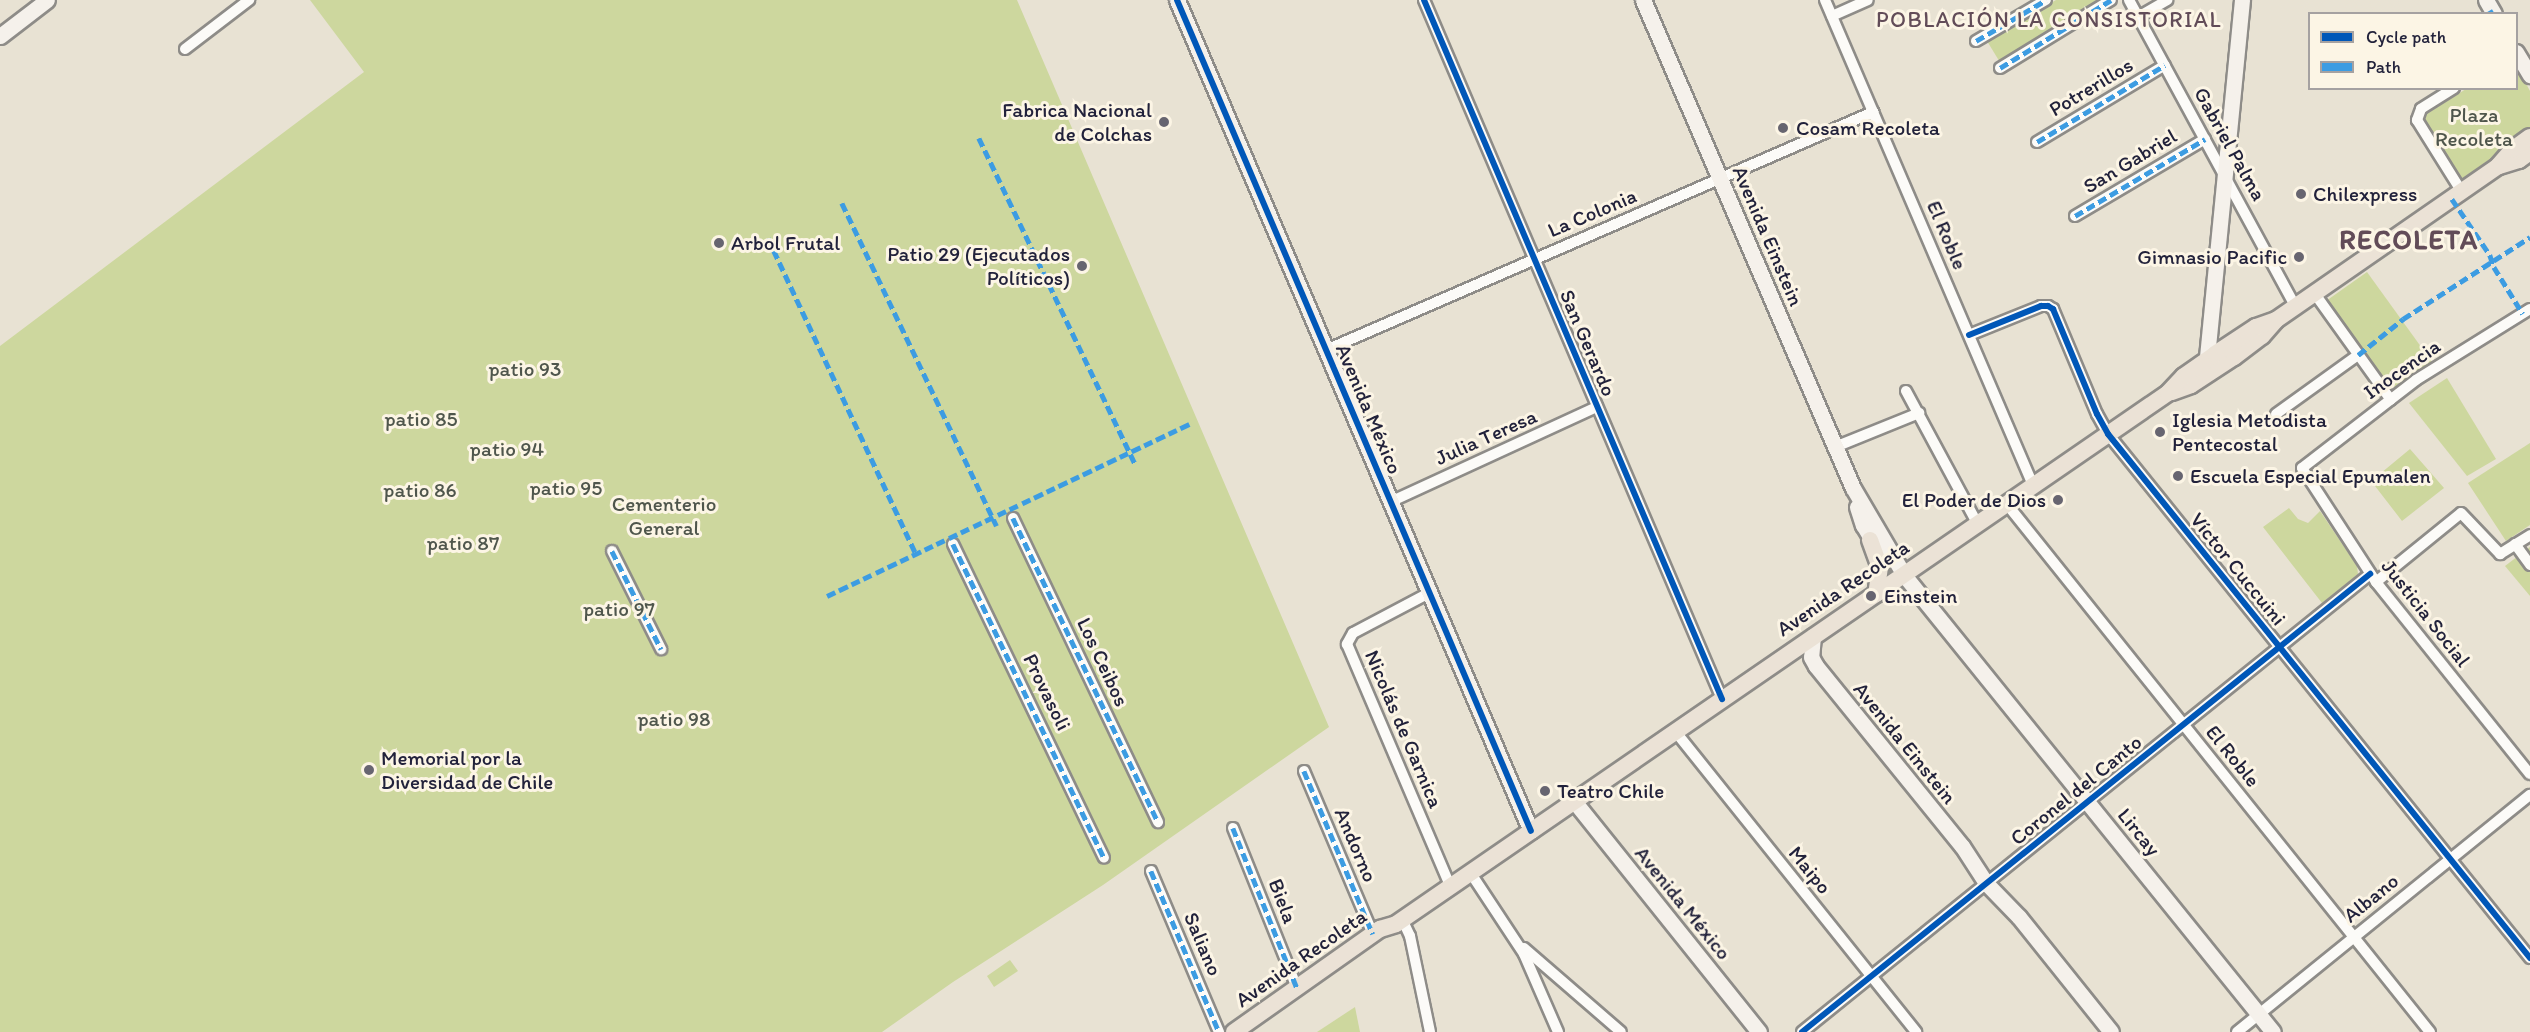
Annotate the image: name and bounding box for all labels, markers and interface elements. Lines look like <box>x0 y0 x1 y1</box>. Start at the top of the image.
district label: POBLACIÓN LA CONSISTORIAL <box>1877 7 2221 33</box>
legend <box>2308 12 2518 90</box>
text: Cycle path <box>2366 26 2446 48</box>
street label: Potrerillos <box>2044 52 2138 122</box>
text: Path <box>2366 56 2401 78</box>
street label: Gabriel Palma <box>2188 83 2272 205</box>
place label: Fabrica Nacional de Colchas <box>1002 97 1152 147</box>
park label: Plaza Recoleta <box>2435 102 2513 152</box>
marker: Fabrica Nacional de Colchas <box>1157 115 1171 129</box>
place label: Cosam Recoleta <box>1796 115 1940 141</box>
marker: Cosam Recoleta <box>1774 119 1792 137</box>
street label: San Gabriel <box>2078 123 2182 199</box>
street label: Avenida Einstein <box>1727 162 1809 310</box>
place label: Chilexpress <box>2313 181 2417 207</box>
street label: La Colonia <box>1544 183 1640 243</box>
marker: Chilexpress <box>2294 187 2308 201</box>
street label: El Roble <box>1921 197 1973 273</box>
district label: RECOLETA <box>2339 224 2479 256</box>
place label: Arbol Frutal <box>731 230 840 256</box>
marker: Arbol Frutal <box>712 236 726 250</box>
place label: Patio 29 (Ejecutados Políticos) <box>887 241 1070 291</box>
place label: Gimnasio Pacific <box>2137 244 2287 270</box>
marker: Gimnasio Pacific <box>2292 250 2306 264</box>
marker: Patio 29 (Ejecutados Políticos) <box>1075 259 1089 273</box>
street label: San Gerardo <box>1554 286 1622 400</box>
street label: Inocencia <box>2359 333 2445 405</box>
street label: Avenida México <box>1330 340 1408 478</box>
park label: patio 93 <box>488 356 562 382</box>
street label: Julia Teresa <box>1432 404 1540 470</box>
park label: patio 85 <box>384 406 458 432</box>
place label: Iglesia Metodista Pentecostal <box>2172 407 2327 457</box>
marker: Iglesia Metodista Pentecostal <box>2153 425 2167 439</box>
park label: patio 94 <box>470 436 544 462</box>
place label: Escuela Especial Epumalen <box>2190 463 2431 489</box>
marker: Escuela Especial Epumalen <box>2171 469 2185 483</box>
park label: patio 95 <box>530 475 602 501</box>
park label: patio 86 <box>383 477 457 503</box>
place label: El Poder de Dios <box>1902 487 2046 513</box>
park label: Cementerio General <box>612 491 716 541</box>
marker: El Poder de Dios <box>2051 493 2065 507</box>
street label: Víctor Cuccuini <box>2185 508 2291 630</box>
park label: patio 87 <box>427 530 499 556</box>
street label: Avenida Recoleta <box>1772 534 1914 642</box>
street label: Justicia Social <box>2376 554 2476 672</box>
place label: Einstein <box>1884 583 1957 609</box>
marker: Einstein <box>1862 587 1880 605</box>
park label: patio 97 <box>583 596 655 622</box>
street label: Los Ceibos <box>1071 614 1135 710</box>
street label: Nicolás de Garnica <box>1359 647 1449 811</box>
street label: Provasoli <box>1018 649 1076 735</box>
street label: Avenida Einstein <box>1848 677 1962 809</box>
park label: patio 98 <box>637 706 711 732</box>
street label: El Roble <box>2200 720 2266 792</box>
street label: Coronel del Canto <box>2005 729 2147 851</box>
place label: Memorial por la Diversidad de Chile <box>381 745 553 795</box>
marker: Memorial por la Diversidad de Chile <box>362 763 376 777</box>
place label: Teatro Chile <box>1557 778 1664 804</box>
marker: Teatro Chile <box>1538 784 1552 798</box>
street label: Lircay <box>2112 803 2166 861</box>
street label: Andorno <box>1329 804 1383 886</box>
street label: Avenida México <box>1629 841 1737 965</box>
street label: Maipo <box>1783 841 1837 899</box>
street label: Albano <box>2338 868 2404 928</box>
street label: Biela <box>1263 875 1303 927</box>
street label: Avenida Recoleta <box>1230 903 1372 1013</box>
street label: Saliano <box>1178 908 1228 980</box>

